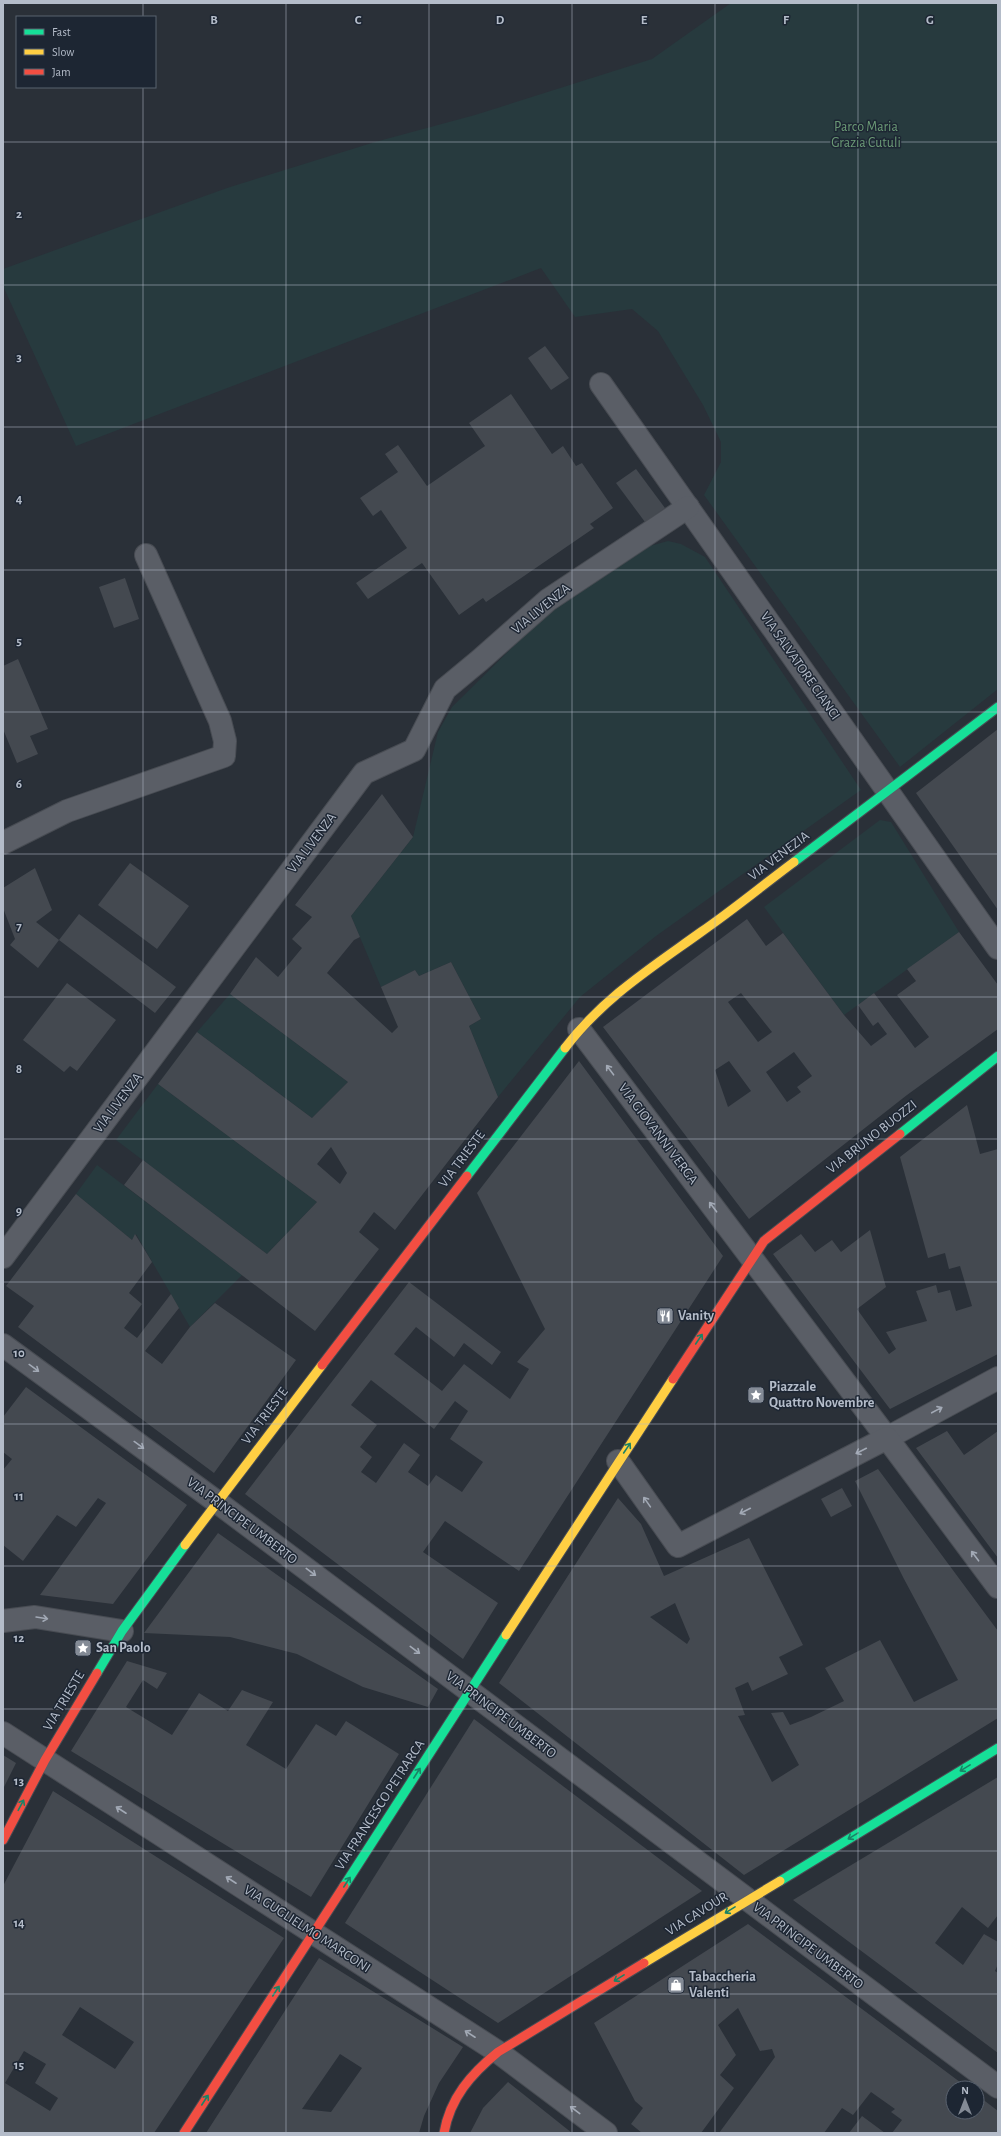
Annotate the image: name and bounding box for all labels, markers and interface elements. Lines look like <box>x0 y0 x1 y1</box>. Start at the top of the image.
text: B <box>210 14 218 27</box>
text: C <box>355 14 362 27</box>
text: D <box>496 14 505 27</box>
text: E <box>641 14 648 27</box>
text: F <box>783 14 790 27</box>
text: G <box>926 14 934 27</box>
legend <box>16 16 156 88</box>
text: Fast <box>52 26 71 38</box>
text: Slow <box>52 46 74 58</box>
text: Jam <box>52 66 71 78</box>
park label: Parco Maria Grazia Cutuli <box>831 120 901 150</box>
text: 2 <box>16 208 22 221</box>
text: 3 <box>16 351 22 364</box>
text: 4 <box>16 493 23 506</box>
street label: VIA LIVENZA <box>509 581 573 637</box>
street label: VIA SALVATORE CIANCI <box>757 609 843 723</box>
text: 5 <box>16 635 22 648</box>
text: 6 <box>16 778 22 791</box>
street label: VIA LIVENZA <box>285 810 339 876</box>
street label: VIA VENEZIA <box>746 829 812 883</box>
text: 7 <box>16 920 22 933</box>
text: 8 <box>16 1063 22 1076</box>
one-way arrow <box>605 1064 614 1075</box>
street label: VIA LIVENZA <box>91 1070 145 1136</box>
street label: VIA GIOVANNI VERGA <box>616 1081 700 1187</box>
street label: VIA BRUNO BUOZZI <box>824 1098 920 1176</box>
street label: VIA TRIESTE <box>436 1128 488 1190</box>
one-way arrow <box>709 1202 717 1213</box>
text: 9 <box>16 1205 22 1218</box>
restaurant icon: Vanity <box>655 1306 675 1326</box>
place label: Vanity <box>678 1309 715 1323</box>
one-way arrow <box>695 1333 703 1345</box>
text: 10 <box>13 1347 25 1360</box>
one-way arrow <box>29 1364 40 1372</box>
place label: Piazzale Quattro Novembre <box>769 1380 875 1410</box>
street label: VIA TRIESTE <box>239 1385 291 1447</box>
place icon: Piazzale Quattro Novembre <box>746 1385 766 1405</box>
one-way arrow <box>931 1406 943 1414</box>
one-way arrow <box>134 1441 145 1449</box>
one-way arrow <box>623 1442 631 1453</box>
one-way arrow <box>855 1448 867 1455</box>
street label: VIA PRINCIPE UMBERTO <box>184 1475 300 1567</box>
text: 11 <box>14 1490 24 1503</box>
one-way arrow <box>643 1497 651 1508</box>
one-way arrow <box>739 1508 751 1515</box>
one-way arrow <box>971 1550 979 1561</box>
one-way arrow <box>305 1568 316 1577</box>
one-way arrow <box>35 1614 48 1622</box>
text: 12 <box>14 1632 24 1645</box>
place icon: San Paolo <box>73 1638 93 1658</box>
place label: San Paolo <box>96 1641 151 1655</box>
one-way arrow <box>410 1646 421 1654</box>
street label: VIA TRIESTE <box>41 1668 87 1733</box>
street label: VIA PRINCIPE UMBERTO <box>443 1669 559 1761</box>
street label: VIA FRANCESCO PETRARCA <box>333 1737 427 1873</box>
one-way arrow <box>959 1765 971 1773</box>
one-way arrow <box>413 1768 421 1779</box>
text: 13 <box>14 1775 25 1788</box>
one-way arrow <box>18 1799 25 1811</box>
one-way arrow <box>116 1806 127 1814</box>
one-way arrow <box>847 1832 859 1840</box>
one-way arrow <box>226 1876 237 1884</box>
one-way arrow <box>343 1877 351 1888</box>
street label: VIA GUGLIELMO MARCONI <box>241 1883 373 1975</box>
street label: VIA CAVOUR <box>664 1889 731 1939</box>
street label: VIA PRINCIPE UMBERTO <box>750 1900 866 1992</box>
one-way arrow <box>725 1906 736 1914</box>
text: 14 <box>13 1917 25 1930</box>
place label: Tabaccheria Valenti <box>689 1970 756 2000</box>
one-way arrow <box>614 1974 625 1982</box>
shop icon: Tabaccheria Valenti <box>666 1975 686 1995</box>
one-way arrow <box>272 1986 280 1997</box>
one-way arrow <box>464 2029 476 2037</box>
text: 15 <box>14 2059 25 2072</box>
north arrow <box>945 2080 985 2120</box>
text: N <box>961 2085 969 2096</box>
one-way arrow <box>201 2095 209 2106</box>
one-way arrow <box>570 2105 581 2114</box>

